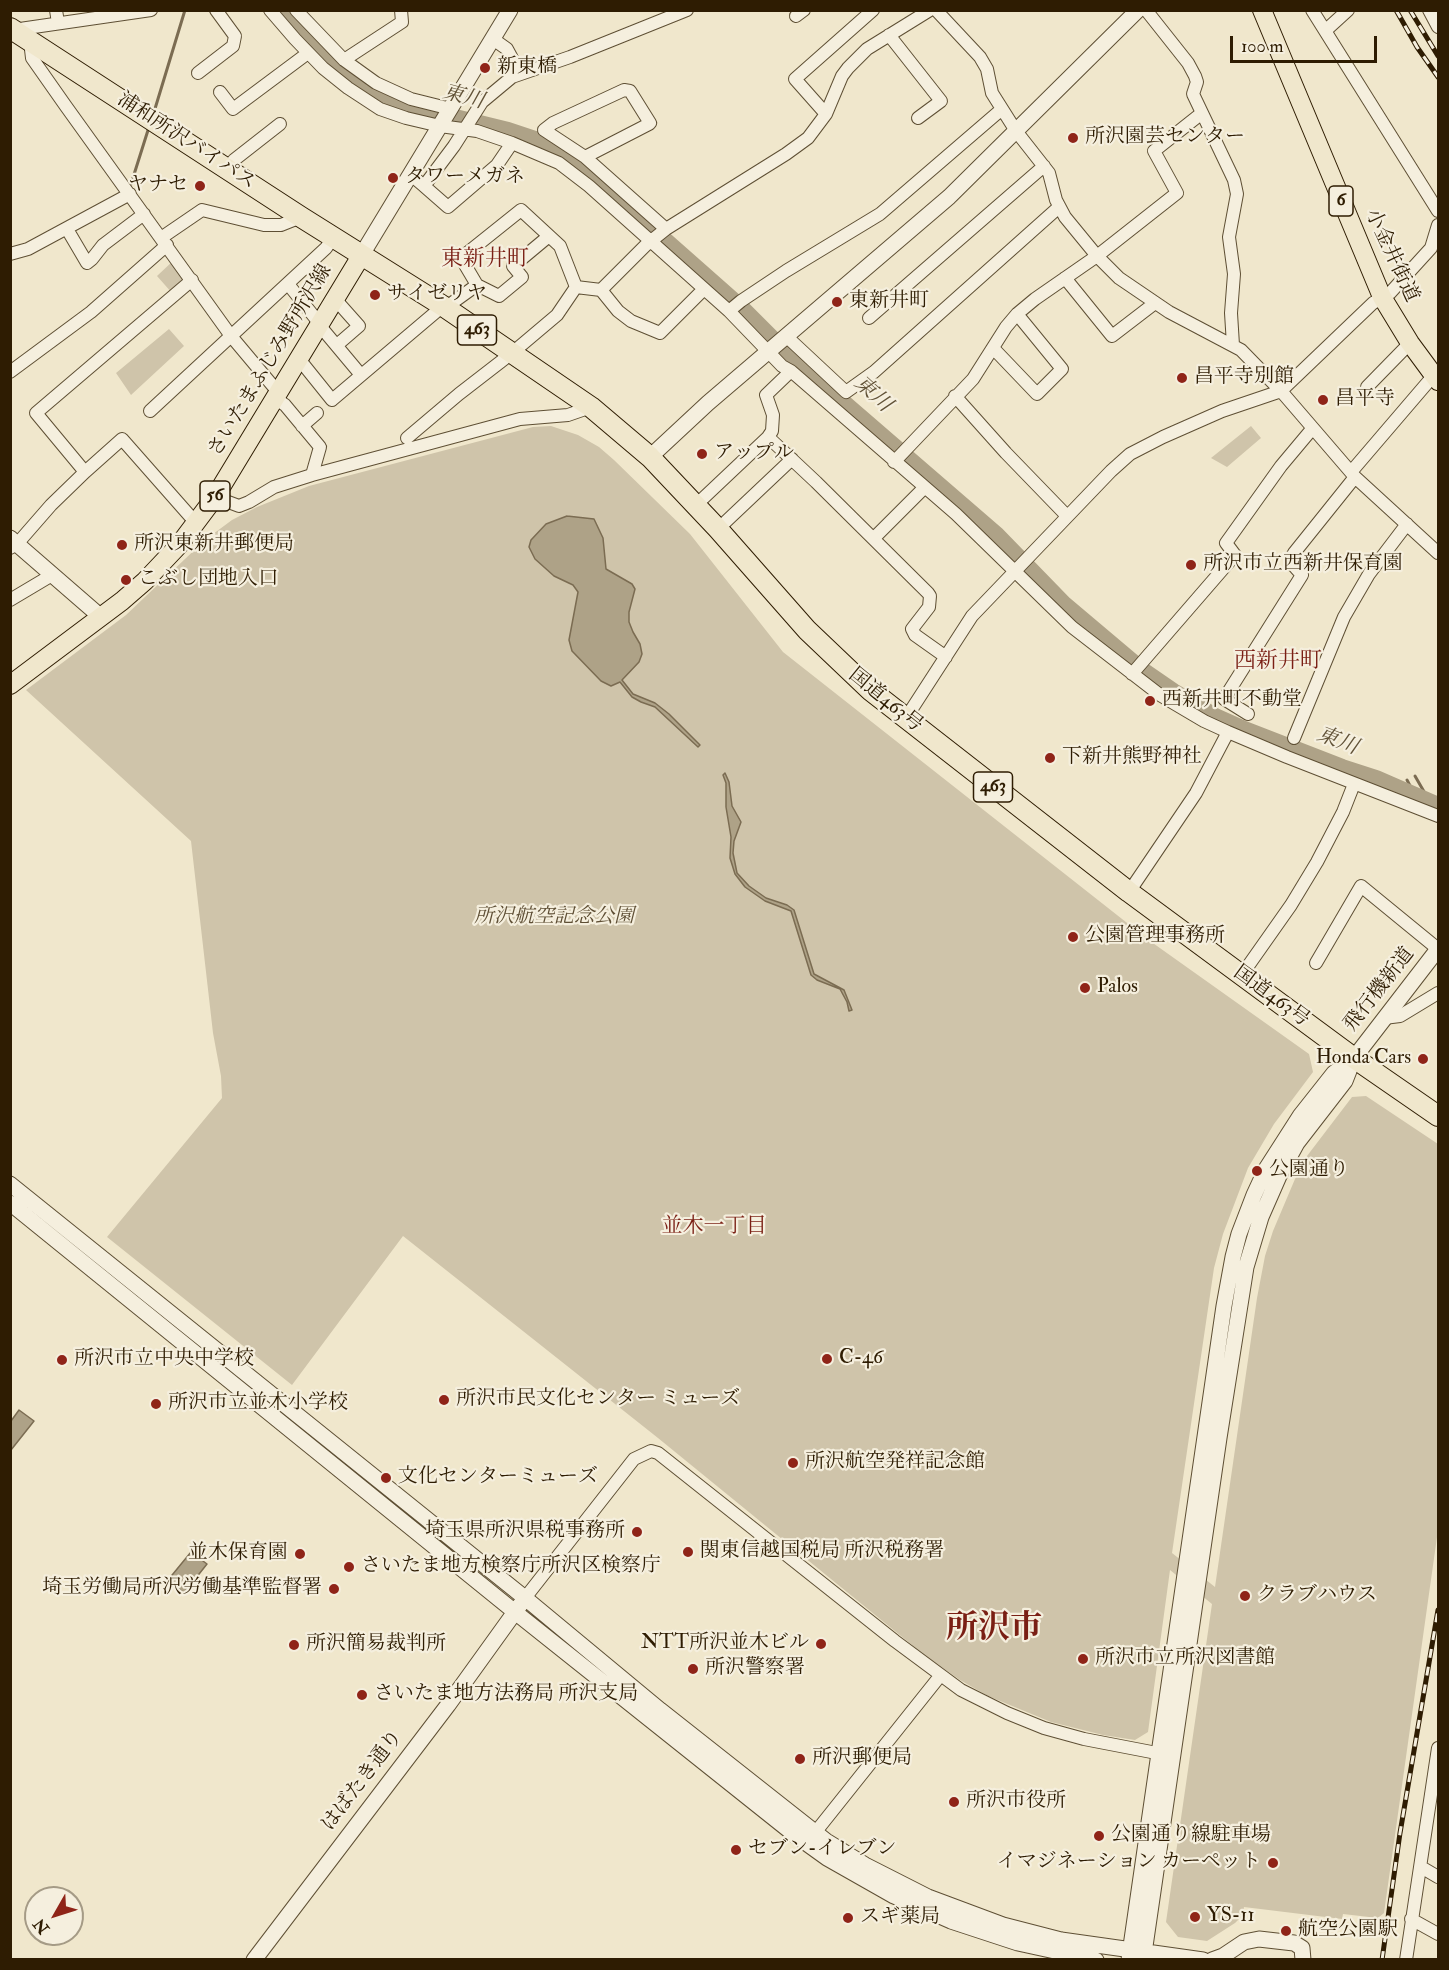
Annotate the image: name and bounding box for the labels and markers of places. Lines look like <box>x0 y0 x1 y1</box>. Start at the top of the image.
place label: 新東橋 <box>497 56 557 80</box>
marker: 新東橋 <box>478 61 492 75</box>
place label: 所沢園芸センター <box>1085 126 1245 150</box>
marker: 所沢園芸センター <box>1066 131 1080 145</box>
place label: タワーメガネ <box>405 166 525 190</box>
marker: タワーメガネ <box>386 171 400 185</box>
place label: ヤナセ <box>128 174 188 198</box>
marker: ヤナセ <box>193 179 207 193</box>
place label: サイゼリヤ <box>387 283 487 307</box>
marker: サイゼリヤ <box>368 288 382 302</box>
place label: 東新井町 <box>849 290 929 314</box>
marker: 東新井町 <box>830 295 844 309</box>
place label: 昌平寺別館 <box>1194 366 1294 390</box>
marker: 昌平寺別館 <box>1175 371 1189 385</box>
place label: 昌平寺 <box>1335 388 1395 412</box>
marker: 昌平寺 <box>1316 393 1330 407</box>
place label: アップル <box>714 442 794 466</box>
marker: アップル <box>695 447 709 461</box>
place label: 所沢東新井郵便局 <box>134 533 294 557</box>
marker: 所沢東新井郵便局 <box>115 538 129 552</box>
place label: 所沢市立西新井保育園 <box>1203 553 1403 577</box>
marker: 所沢市立西新井保育園 <box>1184 558 1198 572</box>
place label: こぶし団地入口 <box>138 568 278 592</box>
marker: こぶし団地入口 <box>119 573 133 587</box>
place label: 西新井町不動堂 <box>1162 689 1302 713</box>
marker: 西新井町不動堂 <box>1143 694 1157 708</box>
place label: 下新井熊野神社 <box>1062 746 1202 770</box>
marker: 下新井熊野神社 <box>1043 751 1057 765</box>
place label: 公園管理事務所 <box>1085 925 1225 949</box>
marker: 公園管理事務所 <box>1066 930 1080 944</box>
place label: Palos <box>1097 976 1138 1000</box>
marker: Palos <box>1078 981 1092 995</box>
place label: Honda Cars <box>1316 1047 1411 1071</box>
marker: Honda Cars <box>1416 1052 1430 1066</box>
place label: 公園通り <box>1269 1159 1349 1183</box>
marker: 公園通り <box>1250 1164 1264 1178</box>
place label: C-46 <box>839 1347 883 1371</box>
place label: 所沢市立中央中学校 <box>74 1348 254 1372</box>
marker: C-46 <box>820 1352 834 1366</box>
marker: 所沢市立中央中学校 <box>55 1353 69 1367</box>
place label: 所沢市民文化センター ミューズ <box>456 1388 740 1412</box>
place label: 所沢市立並木小学校 <box>168 1392 348 1416</box>
marker: 所沢市民文化センター ミューズ <box>437 1393 451 1407</box>
marker: 所沢市立並木小学校 <box>149 1397 163 1411</box>
place label: 所沢航空発祥記念館 <box>805 1451 985 1475</box>
marker: 所沢航空発祥記念館 <box>786 1456 800 1470</box>
place label: 文化センターミューズ <box>398 1466 598 1490</box>
marker: 文化センターミューズ <box>379 1471 393 1485</box>
place label: 埼玉県所沢県税事務所 <box>425 1520 625 1544</box>
marker: 埼玉県所沢県税事務所 <box>630 1525 644 1539</box>
place label: 関東信越国税局 所沢税務署 <box>700 1540 944 1564</box>
place label: 並木保育園 <box>188 1542 288 1566</box>
marker: 関東信越国税局 所沢税務署 <box>681 1545 695 1559</box>
marker: 並木保育園 <box>293 1547 307 1561</box>
place label: さいたま地方検察庁所沢区検察庁 <box>361 1555 661 1579</box>
marker: さいたま地方検察庁所沢区検察庁 <box>342 1560 356 1574</box>
place label: 埼玉労働局所沢労働基準監督署 <box>42 1577 322 1601</box>
marker: 埼玉労働局所沢労働基準監督署 <box>327 1582 341 1596</box>
place label: クラブハウス <box>1257 1584 1377 1608</box>
marker: クラブハウス <box>1238 1589 1252 1603</box>
place label: NTT所沢並木ビル <box>641 1632 809 1656</box>
place label: 所沢簡易裁判所 <box>306 1633 446 1657</box>
marker: NTT所沢並木ビル <box>814 1637 828 1651</box>
marker: 所沢簡易裁判所 <box>287 1638 301 1652</box>
place label: 所沢市立所沢図書館 <box>1095 1647 1275 1671</box>
marker: 所沢市立所沢図書館 <box>1076 1652 1090 1666</box>
place label: 所沢警察署 <box>705 1657 805 1681</box>
marker: 所沢警察署 <box>686 1662 700 1676</box>
place label: さいたま地方法務局 所沢支局 <box>374 1683 638 1707</box>
marker: さいたま地方法務局 所沢支局 <box>355 1688 369 1702</box>
place label: 所沢郵便局 <box>812 1747 912 1771</box>
marker: 所沢郵便局 <box>793 1752 807 1766</box>
place label: 所沢市役所 <box>966 1790 1066 1814</box>
marker: 所沢市役所 <box>947 1795 961 1809</box>
place label: 公園通り線駐車場 <box>1111 1824 1271 1848</box>
marker: 公園通り線駐車場 <box>1092 1829 1106 1843</box>
place label: セブン-イレブン <box>748 1838 896 1862</box>
marker: セブン-イレブン <box>729 1843 743 1857</box>
place label: イマジネーション カーペット <box>997 1851 1261 1875</box>
marker: イマジネーション カーペット <box>1266 1856 1280 1870</box>
place label: YS-11 <box>1207 1905 1255 1929</box>
place label: スギ薬局 <box>860 1906 940 1930</box>
marker: YS-11 <box>1188 1910 1202 1924</box>
marker: スギ薬局 <box>841 1911 855 1925</box>
place label: 航空公園駅 <box>1298 1919 1398 1943</box>
marker: 航空公園駅 <box>1279 1924 1293 1938</box>

